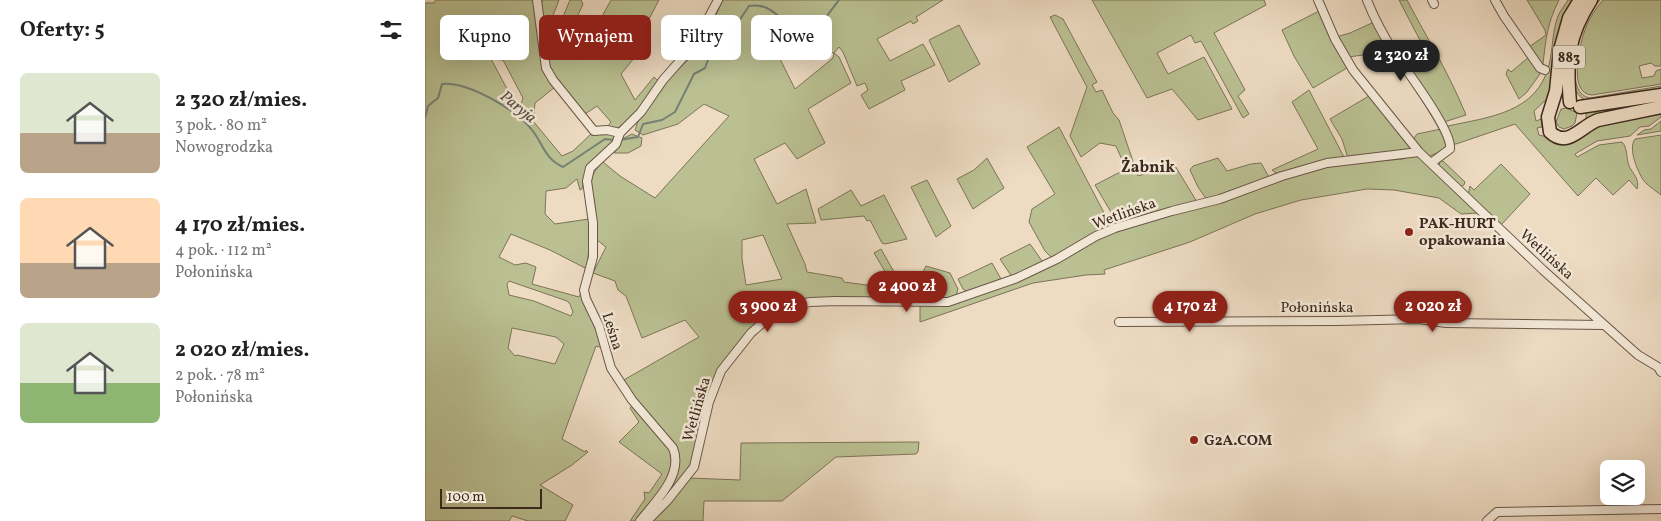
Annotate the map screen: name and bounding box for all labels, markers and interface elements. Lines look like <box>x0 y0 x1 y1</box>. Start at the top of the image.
chip: Kupno <box>440 15 529 60</box>
chip: Wynajem <box>539 15 651 60</box>
chip: Filtry <box>661 15 741 60</box>
chip: Nowe <box>751 15 832 60</box>
text: Oferty: 5 <box>20 16 105 45</box>
icon: filters <box>377 16 405 44</box>
pin: 2 320 zł <box>1349 39 1453 82</box>
text: 2 320 zł <box>1374 45 1428 67</box>
road number: 883 <box>1553 46 1585 68</box>
text: 2 320 zł/mies. <box>175 86 307 115</box>
water label: Paryja <box>495 86 541 129</box>
icon: home <box>60 93 120 153</box>
text: 3 pok. · 80 m² <box>175 115 267 137</box>
text: Nowogrodzka <box>175 137 273 159</box>
district label: Żabnik <box>1121 157 1175 179</box>
street label: Wetlińska <box>1090 193 1159 236</box>
text: 4 170 zł/mies. <box>175 211 305 240</box>
place label: PAK-HURT opakowania <box>1419 214 1506 252</box>
icon: home <box>60 218 120 278</box>
street label: Wetlińska <box>1514 225 1578 285</box>
marker: PAK-HURT opakowania <box>1403 226 1415 238</box>
text: 4 pok. · 112 m² <box>175 240 272 262</box>
text: Połonińska <box>175 262 253 284</box>
pin: 2 400 zł <box>855 270 959 313</box>
text: 2 400 zł <box>878 276 936 298</box>
pin: 3 900 zł <box>716 290 820 333</box>
pin: 4 170 zł <box>1138 290 1242 333</box>
pin: 2 020 zł <box>1381 290 1485 333</box>
text: 3 900 zł <box>739 296 797 318</box>
text: 4 170 zł <box>1163 296 1217 318</box>
text: 2 020 zł <box>1405 296 1461 318</box>
street label: Połonińska <box>1280 298 1354 319</box>
street label: Leśna <box>596 310 627 353</box>
text: 2 020 zł/mies. <box>175 336 309 365</box>
icon: home <box>60 343 120 403</box>
text: 2 pok. · 78 m² <box>175 365 265 387</box>
street label: Wetlińska <box>678 375 717 444</box>
text: Połonińska <box>175 387 253 409</box>
place label: G2A.COM <box>1204 431 1273 452</box>
marker: G2A.COM <box>1188 434 1200 446</box>
map controls <box>1600 460 1645 505</box>
button: layers <box>1600 460 1645 505</box>
scale bar <box>440 486 543 509</box>
text: 100 m <box>447 488 485 507</box>

